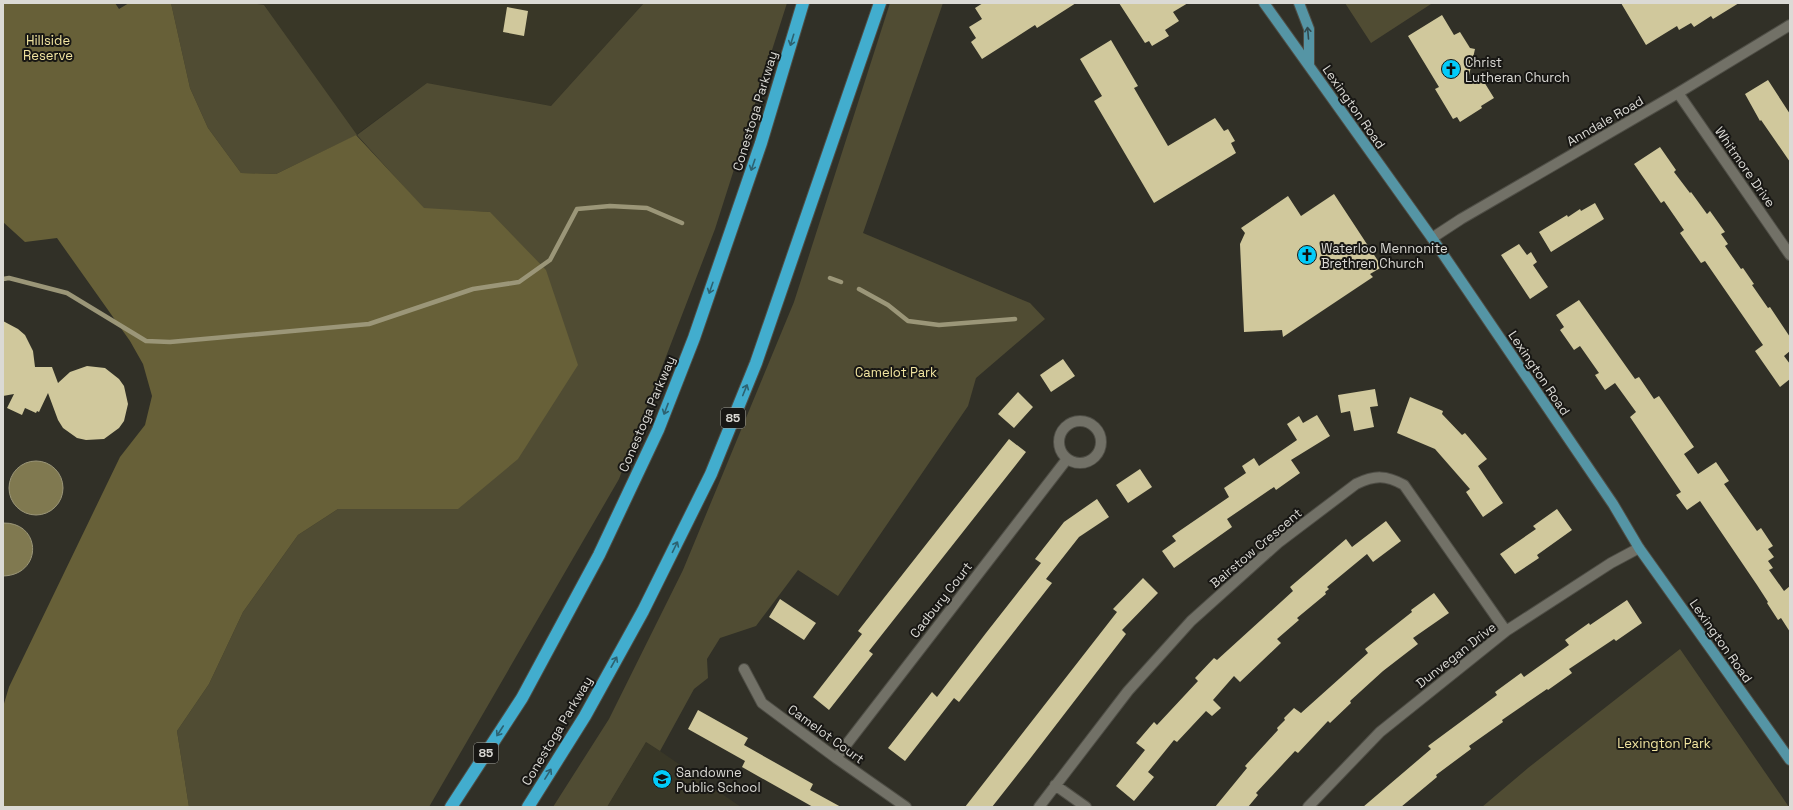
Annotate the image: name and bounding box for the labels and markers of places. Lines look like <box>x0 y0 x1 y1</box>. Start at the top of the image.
place label: Christ Lutheran Church <box>1465 54 1570 86</box>
church icon: Christ Lutheran Church <box>1440 58 1462 80</box>
place label: Waterloo Mennonite Brethren Church <box>1321 240 1448 272</box>
church icon: Waterloo Mennonite Brethren Church <box>1296 244 1318 266</box>
place label: Sandowne Public School <box>676 764 761 796</box>
school or university icon: Sandowne Public School <box>651 768 673 790</box>

